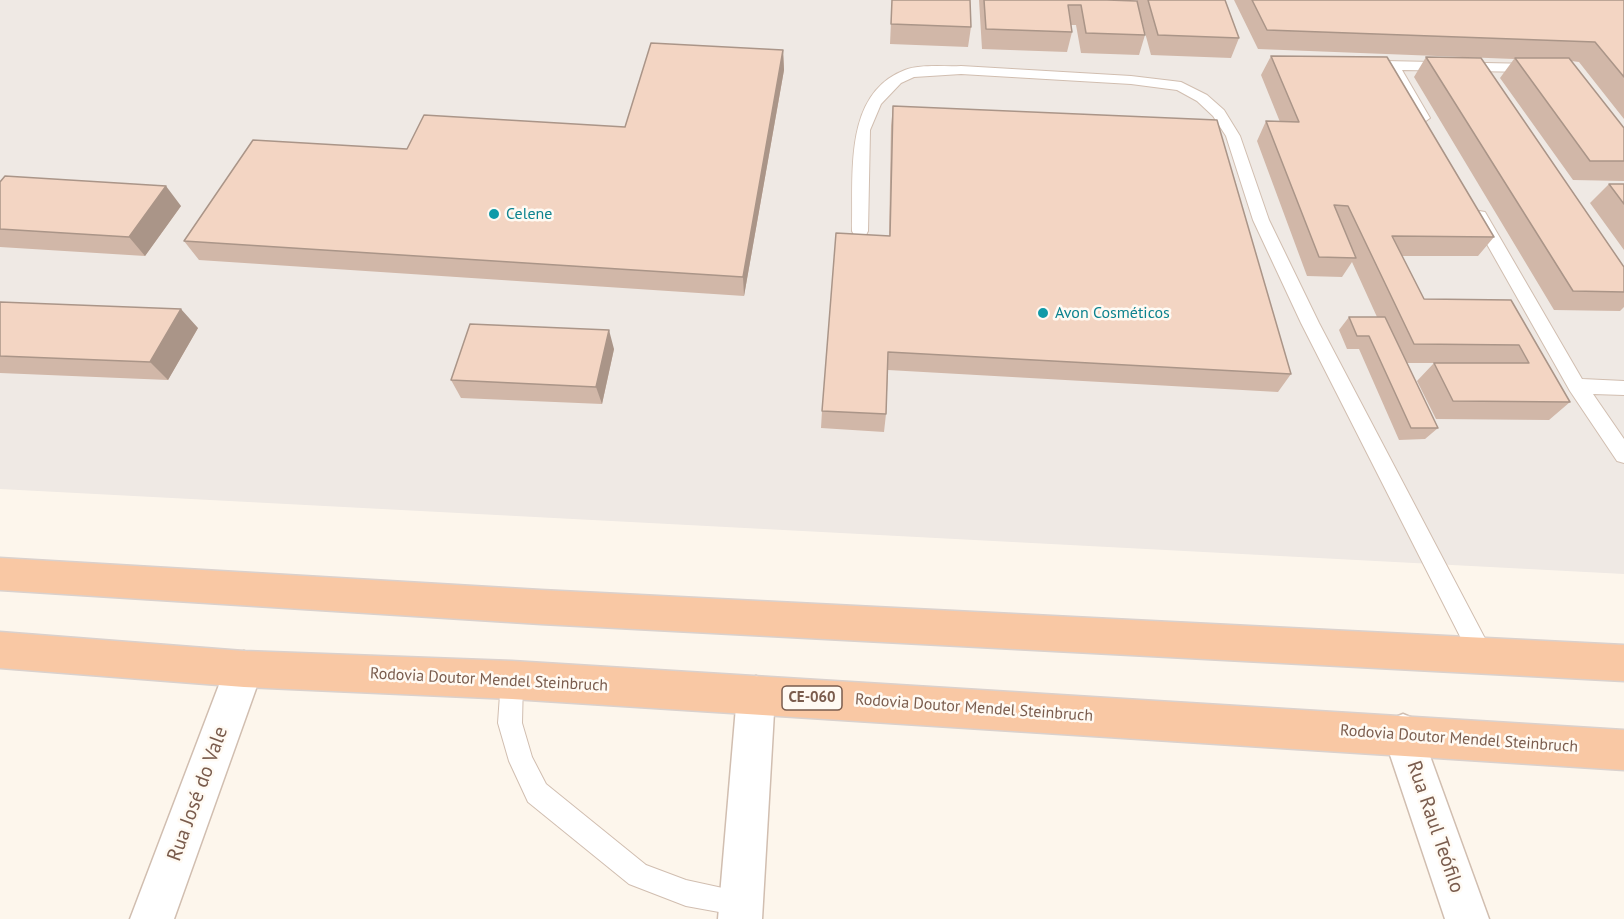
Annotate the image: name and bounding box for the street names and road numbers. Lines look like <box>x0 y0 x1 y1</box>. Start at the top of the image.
street label: Rodovia Doutor Mendel Steinbruch <box>369 664 609 696</box>
road number: CE-060 <box>782 686 842 710</box>
street label: Rodovia Doutor Mendel Steinbruch <box>854 690 1094 726</box>
street label: Rodovia Doutor Mendel Steinbruch <box>1339 721 1579 757</box>
street label: Rua José do Vale <box>163 724 233 864</box>
street label: Rua Raul Teófilo <box>1401 758 1469 896</box>

